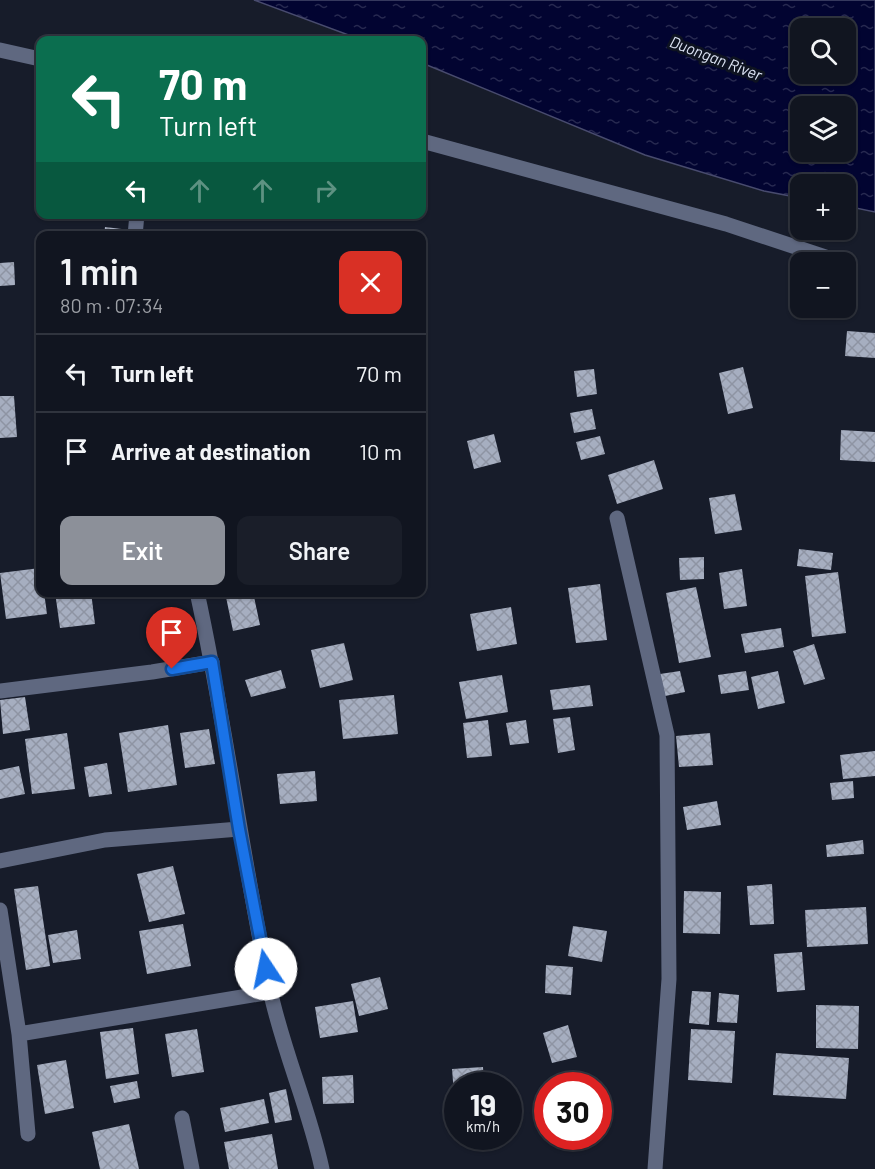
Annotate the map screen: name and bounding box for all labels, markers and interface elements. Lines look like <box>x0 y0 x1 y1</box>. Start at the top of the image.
map controls <box>790 18 856 318</box>
button: search <box>790 18 856 84</box>
water label: Duongan River <box>667 31 766 84</box>
text: 70 m <box>159 58 247 108</box>
icon: left <box>60 60 138 138</box>
button: layers <box>790 96 856 162</box>
text: Turn left <box>159 109 257 141</box>
icon: left <box>120 174 153 207</box>
icon: ahead <box>183 174 216 207</box>
icon: ahead <box>246 174 279 207</box>
icon: right <box>309 174 342 207</box>
button: + <box>790 174 856 240</box>
text: 1 min <box>60 249 139 292</box>
button: close <box>339 251 402 314</box>
button: − <box>790 252 856 318</box>
text: 80 m · 07:34 <box>60 293 163 317</box>
icon: left <box>60 357 93 390</box>
text: Turn left <box>111 360 194 386</box>
text: 70 m <box>357 360 402 386</box>
icon: arrive <box>60 435 93 468</box>
text: Arrive at destination <box>111 438 310 464</box>
text: 10 m <box>359 438 402 464</box>
button: Exit <box>60 516 225 585</box>
button: Share <box>237 516 402 585</box>
pin <box>146 607 197 669</box>
icon: arrive <box>155 616 188 649</box>
position arrow <box>234 937 298 1001</box>
speed limit sign: 30 <box>534 1072 612 1150</box>
text: 19 <box>470 1086 496 1122</box>
text: km/h <box>466 1117 500 1135</box>

